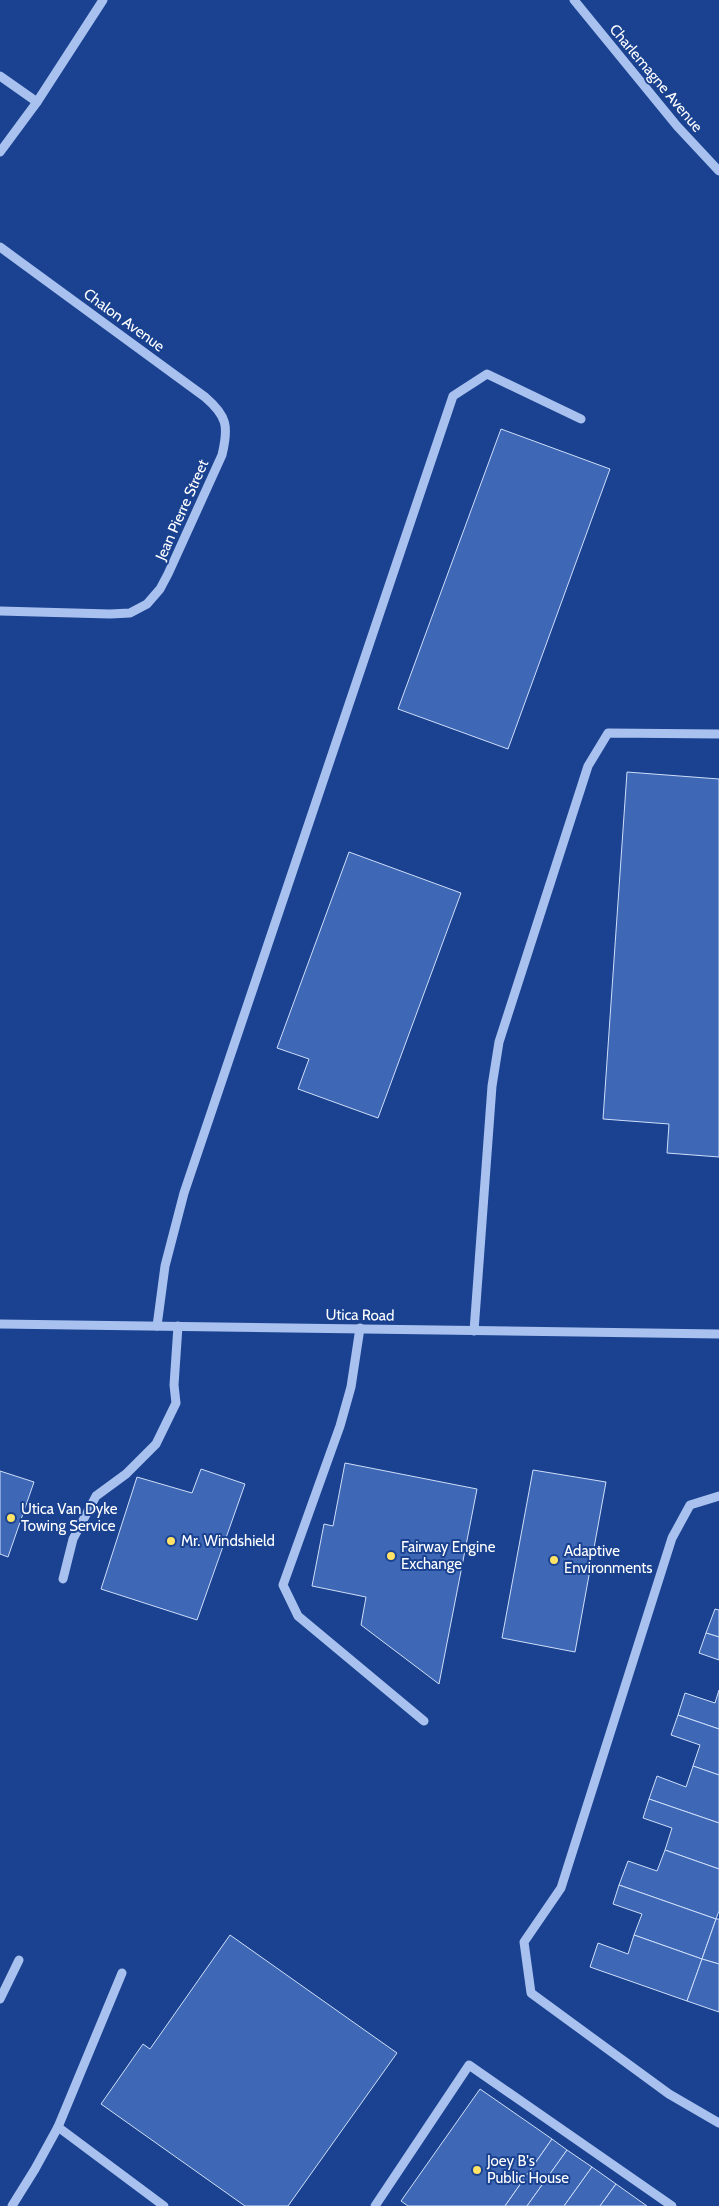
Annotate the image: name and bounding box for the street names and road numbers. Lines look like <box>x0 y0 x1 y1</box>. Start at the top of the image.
street label: Charlemagne Avenue <box>606 20 707 136</box>
street label: Chalon Avenue <box>80 285 168 356</box>
street label: Jean Pierre Street <box>151 457 212 564</box>
street label: Utica Road <box>325 1305 395 1325</box>

